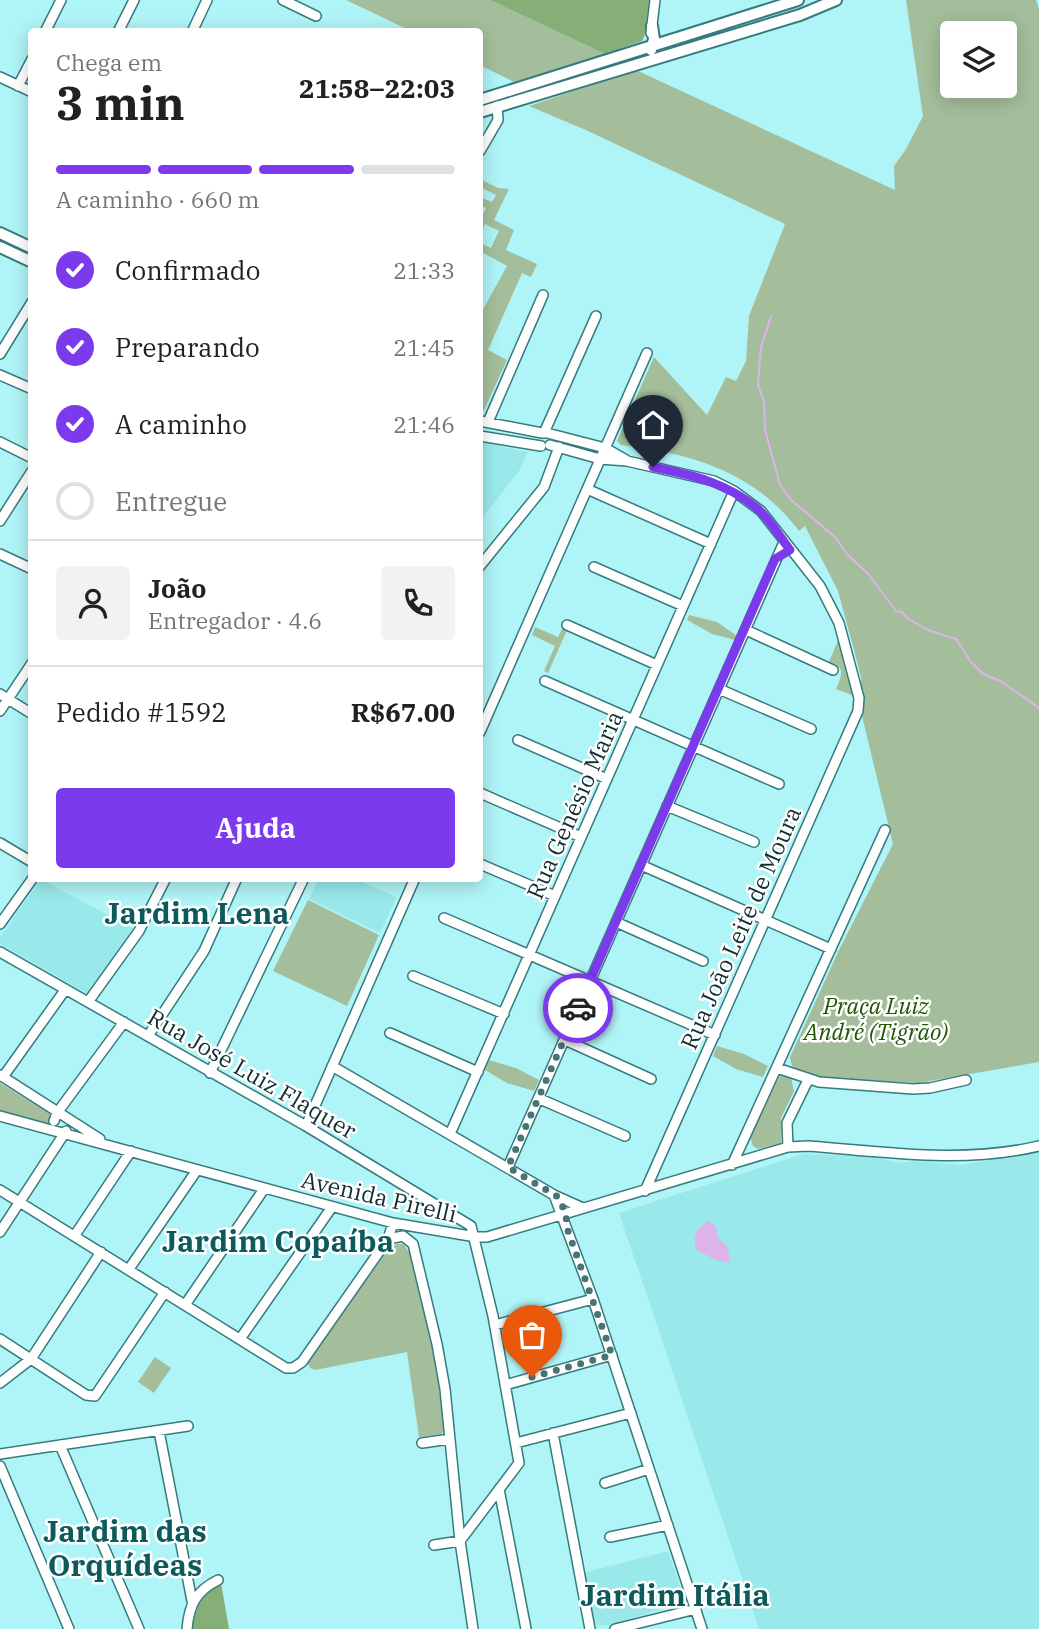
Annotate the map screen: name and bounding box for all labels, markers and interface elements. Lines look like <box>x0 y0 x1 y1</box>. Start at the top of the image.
map controls <box>940 21 1017 98</box>
button: layers <box>940 21 1017 98</box>
text: Chega em <box>56 47 162 77</box>
text: 21:58–22:03 <box>299 71 455 105</box>
text: 3 min <box>56 73 185 133</box>
text: A caminho · 660 m <box>56 184 259 214</box>
icon: check <box>56 251 94 289</box>
text: Confirmado <box>115 253 260 287</box>
text: 21:33 <box>393 255 455 285</box>
icon: check <box>56 328 94 366</box>
text: Preparando <box>115 330 260 364</box>
text: 21:45 <box>393 332 455 362</box>
pin <box>623 395 683 467</box>
icon: check <box>56 405 94 443</box>
icon: home <box>634 406 672 444</box>
text: A caminho <box>115 407 247 441</box>
text: 21:46 <box>393 409 455 439</box>
text: Entregue <box>115 484 227 518</box>
button: person <box>56 566 130 640</box>
button: phone <box>381 566 455 640</box>
text: João <box>148 571 206 605</box>
text: Entregador · 4.6 <box>148 605 322 635</box>
text: Pedido #1592 <box>56 695 227 729</box>
text: R$67.00 <box>351 695 455 729</box>
street label: Rua Genésio Maria <box>519 706 629 903</box>
button: Ajuda <box>56 788 455 868</box>
street label: Rua João Leite de Moura <box>673 802 807 1054</box>
district label: Jardim Lena <box>105 893 289 932</box>
courier <box>543 973 613 1043</box>
icon: car <box>559 989 597 1027</box>
park label: Praça Luiz André (Tigrão) <box>802 990 948 1046</box>
street label: Rua José Luiz Flaquer <box>143 1001 362 1145</box>
street label: Avenida Pirelli <box>299 1164 460 1228</box>
district label: Jardim Copaíba <box>162 1221 394 1260</box>
pin <box>502 1305 562 1377</box>
icon: bag <box>513 1316 551 1354</box>
district label: Jardim das Orquídeas <box>43 1511 207 1584</box>
district label: Jardim Itália <box>580 1575 770 1614</box>

